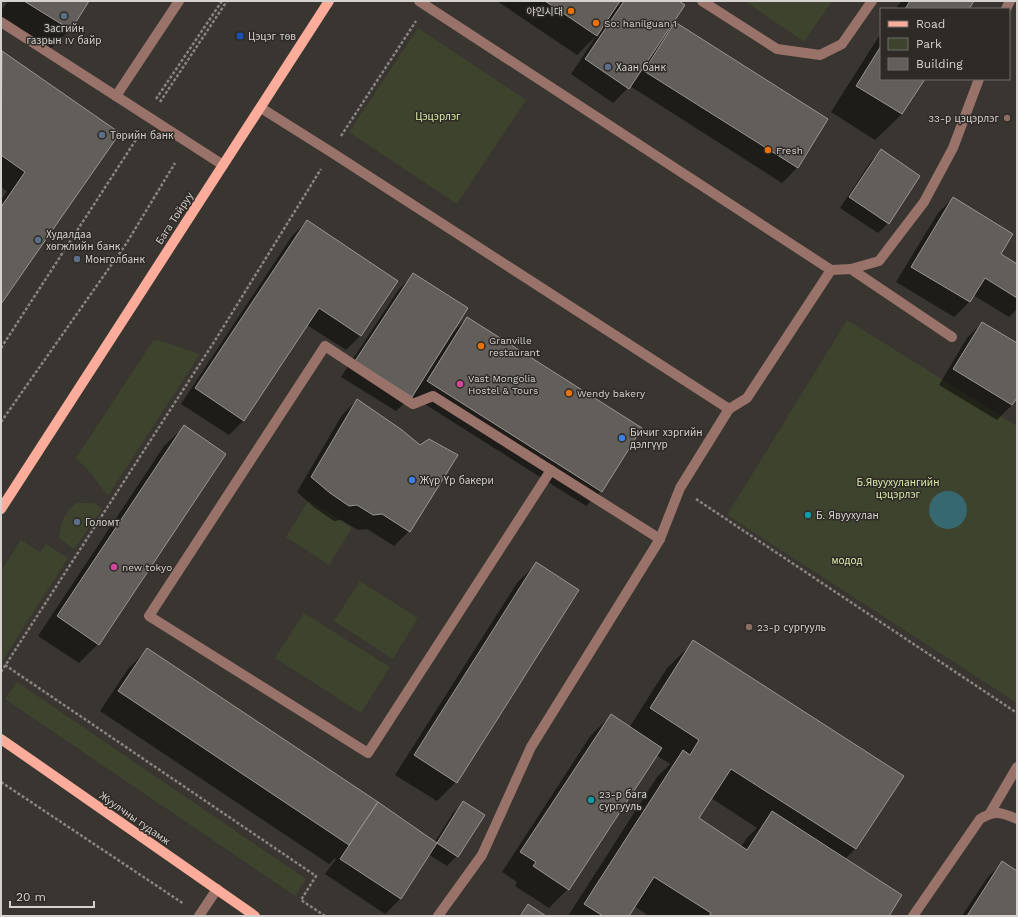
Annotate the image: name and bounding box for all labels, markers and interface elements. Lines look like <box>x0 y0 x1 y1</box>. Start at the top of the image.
place label: 야인시대 <box>526 6 563 17</box>
marker: 야인시대 <box>566 6 576 16</box>
legend <box>880 8 1010 80</box>
marker: Засгийн газрын IV байр <box>59 11 69 21</box>
text: Road <box>916 17 945 31</box>
marker: So: hanilguan 1 <box>591 18 601 28</box>
place label: So: hanilguan 1 <box>604 18 677 29</box>
place label: Засгийн газрын IV байр <box>27 23 101 46</box>
marker: Цэцэг төв <box>235 31 245 41</box>
place label: Цэцэг төв <box>248 31 296 43</box>
text: Park <box>916 37 942 51</box>
text: Building <box>916 57 963 71</box>
place label: Хаан банк <box>616 61 666 73</box>
marker: Хаан банк <box>603 62 613 72</box>
park label: Цэцэрлэг <box>415 111 461 123</box>
place label: 33-р цэцэрлэг <box>928 113 999 125</box>
marker: 33-р цэцэрлэг <box>1002 113 1012 123</box>
place label: Төрийн банк <box>110 129 174 141</box>
marker: Төрийн банк <box>97 130 107 140</box>
marker: Fresh <box>763 145 773 155</box>
place label: Fresh <box>776 145 803 156</box>
street label: Бага Тойруу <box>154 190 196 246</box>
place label: Худалдаа хөгжлийн банк <box>46 229 121 252</box>
marker: Худалдаа хөгжлийн банк <box>33 235 43 245</box>
place label: Монголбанк <box>85 253 145 265</box>
marker: Монголбанк <box>72 254 82 264</box>
place label: Granville restaurant <box>489 335 541 358</box>
marker: Granville restaurant <box>476 341 486 351</box>
place label: Vast Mongolia Hostel & Tours <box>468 373 538 396</box>
marker: Vast Mongolia Hostel & Tours <box>455 379 465 389</box>
marker: Wendy bakery <box>564 388 574 398</box>
place label: Wendy bakery <box>577 388 646 399</box>
place label: Бичиг хэргийн дэлгүүр <box>630 427 703 450</box>
marker: Бичиг хэргийн дэлгүүр <box>617 433 627 443</box>
place label: Жүр Үр бакери <box>420 474 494 486</box>
marker: Жүр Үр бакери <box>407 475 417 485</box>
park label: Б.Явуухулангийн цэцэрлэг <box>857 477 939 501</box>
marker: Б. Явуухулан <box>803 510 813 520</box>
place label: Б. Явуухулан <box>816 510 879 521</box>
marker: Голомт <box>72 517 82 527</box>
place label: Голомт <box>85 517 120 528</box>
park label: модод <box>831 555 863 566</box>
marker: new tokyo <box>109 562 119 572</box>
place label: new tokyo <box>122 562 172 573</box>
marker: 23-р сургууль <box>744 622 754 632</box>
place label: 23-р сургууль <box>757 622 827 633</box>
place label: 23-р бага сургууль <box>599 788 647 812</box>
street label: Жуулчны гудамж <box>97 790 173 847</box>
marker: 23-р бага сургууль <box>586 795 596 805</box>
scale bar <box>10 883 94 909</box>
text: 20 m <box>16 890 46 904</box>

